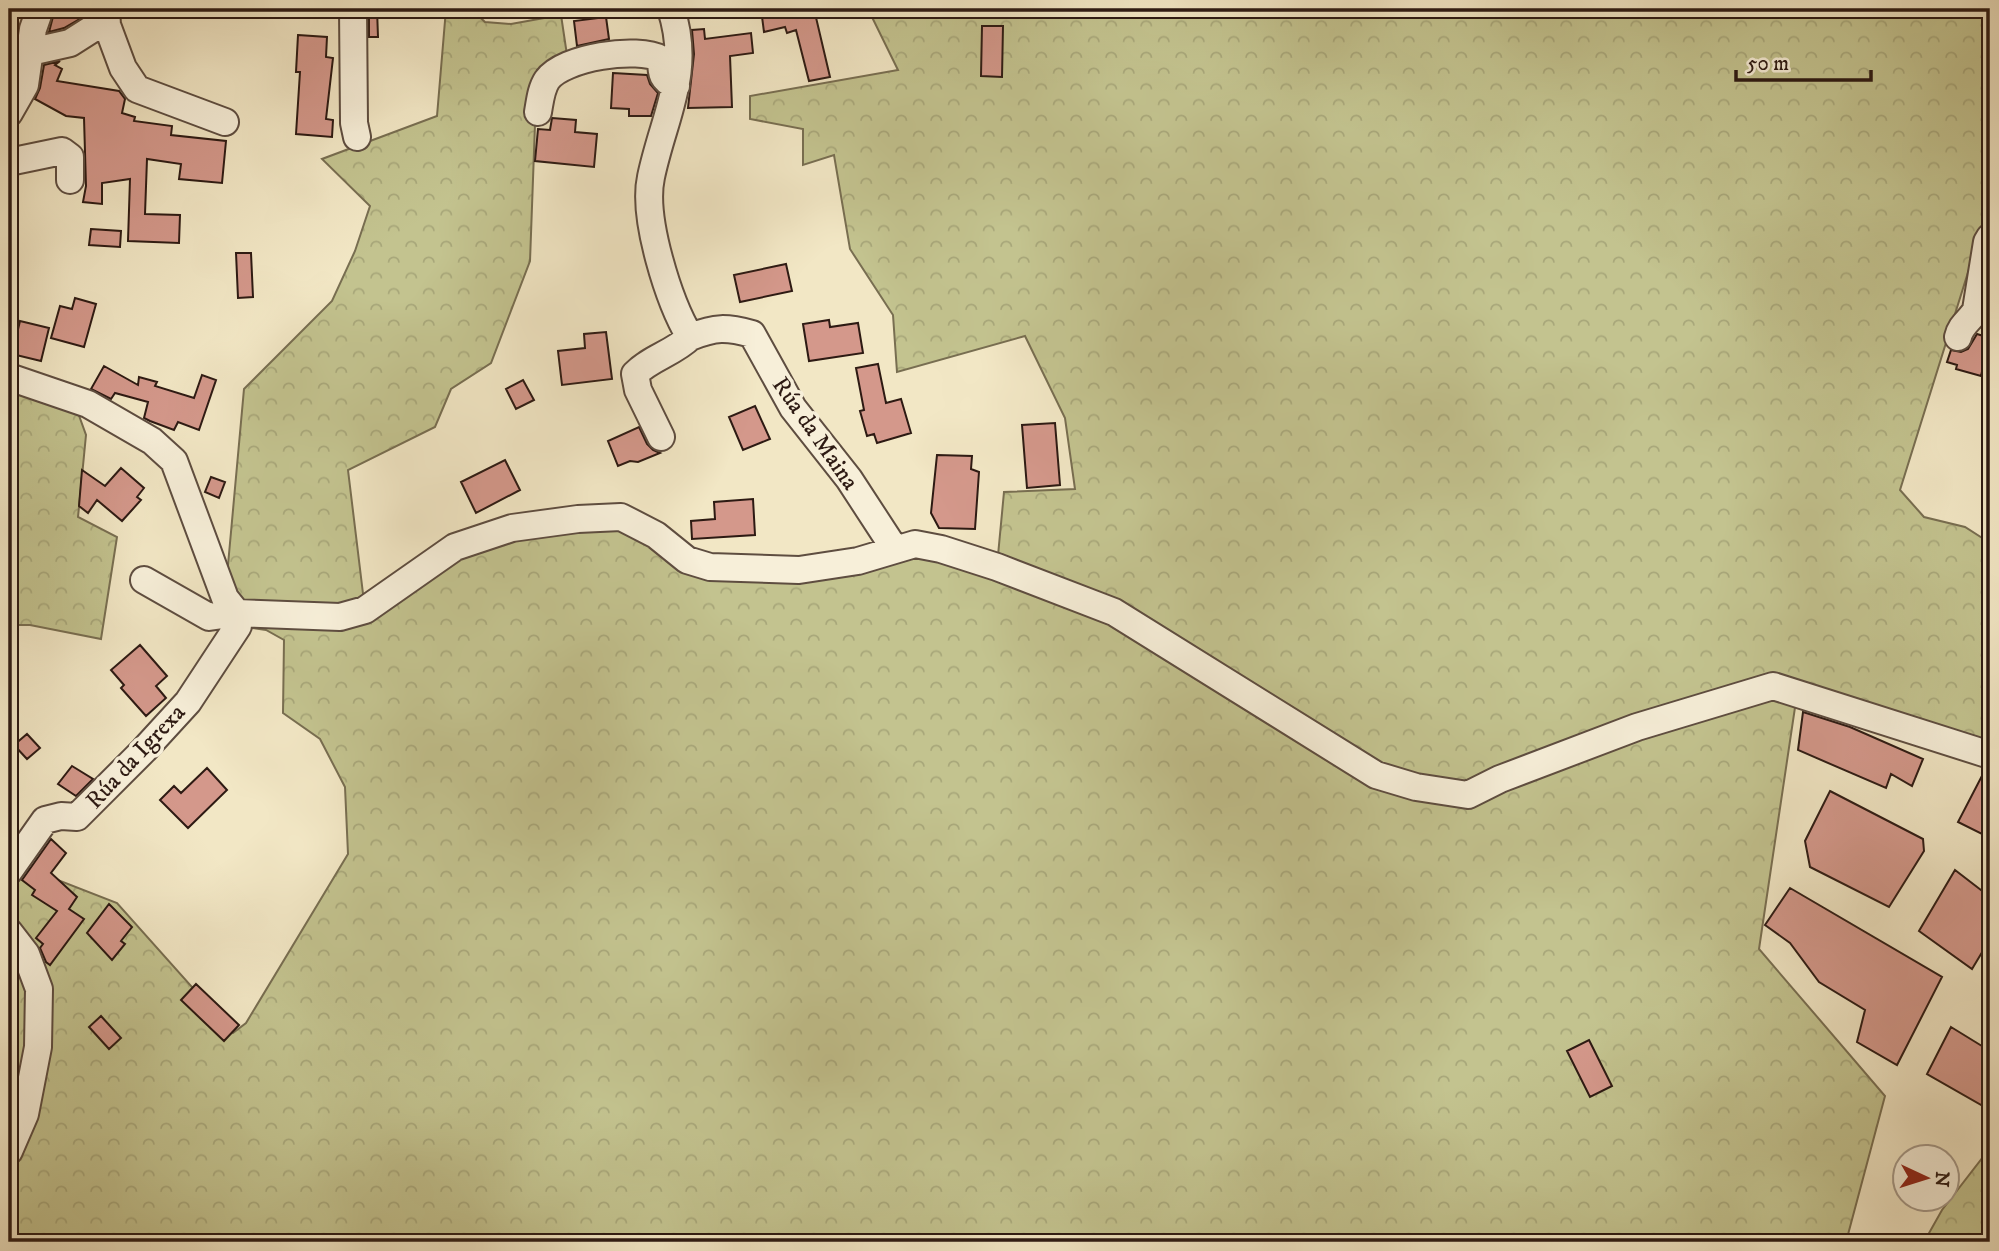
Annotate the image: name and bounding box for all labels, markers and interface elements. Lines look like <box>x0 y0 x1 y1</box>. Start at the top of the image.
scale bar <box>1736 38 1871 82</box>
text: 50 m <box>1747 51 1789 77</box>
street label: Rúa da Maina <box>765 371 866 497</box>
street label: Rúa da Igrexa <box>80 697 192 815</box>
north arrow <box>1890 1142 1960 1212</box>
text: N <box>1929 1170 1953 1188</box>

